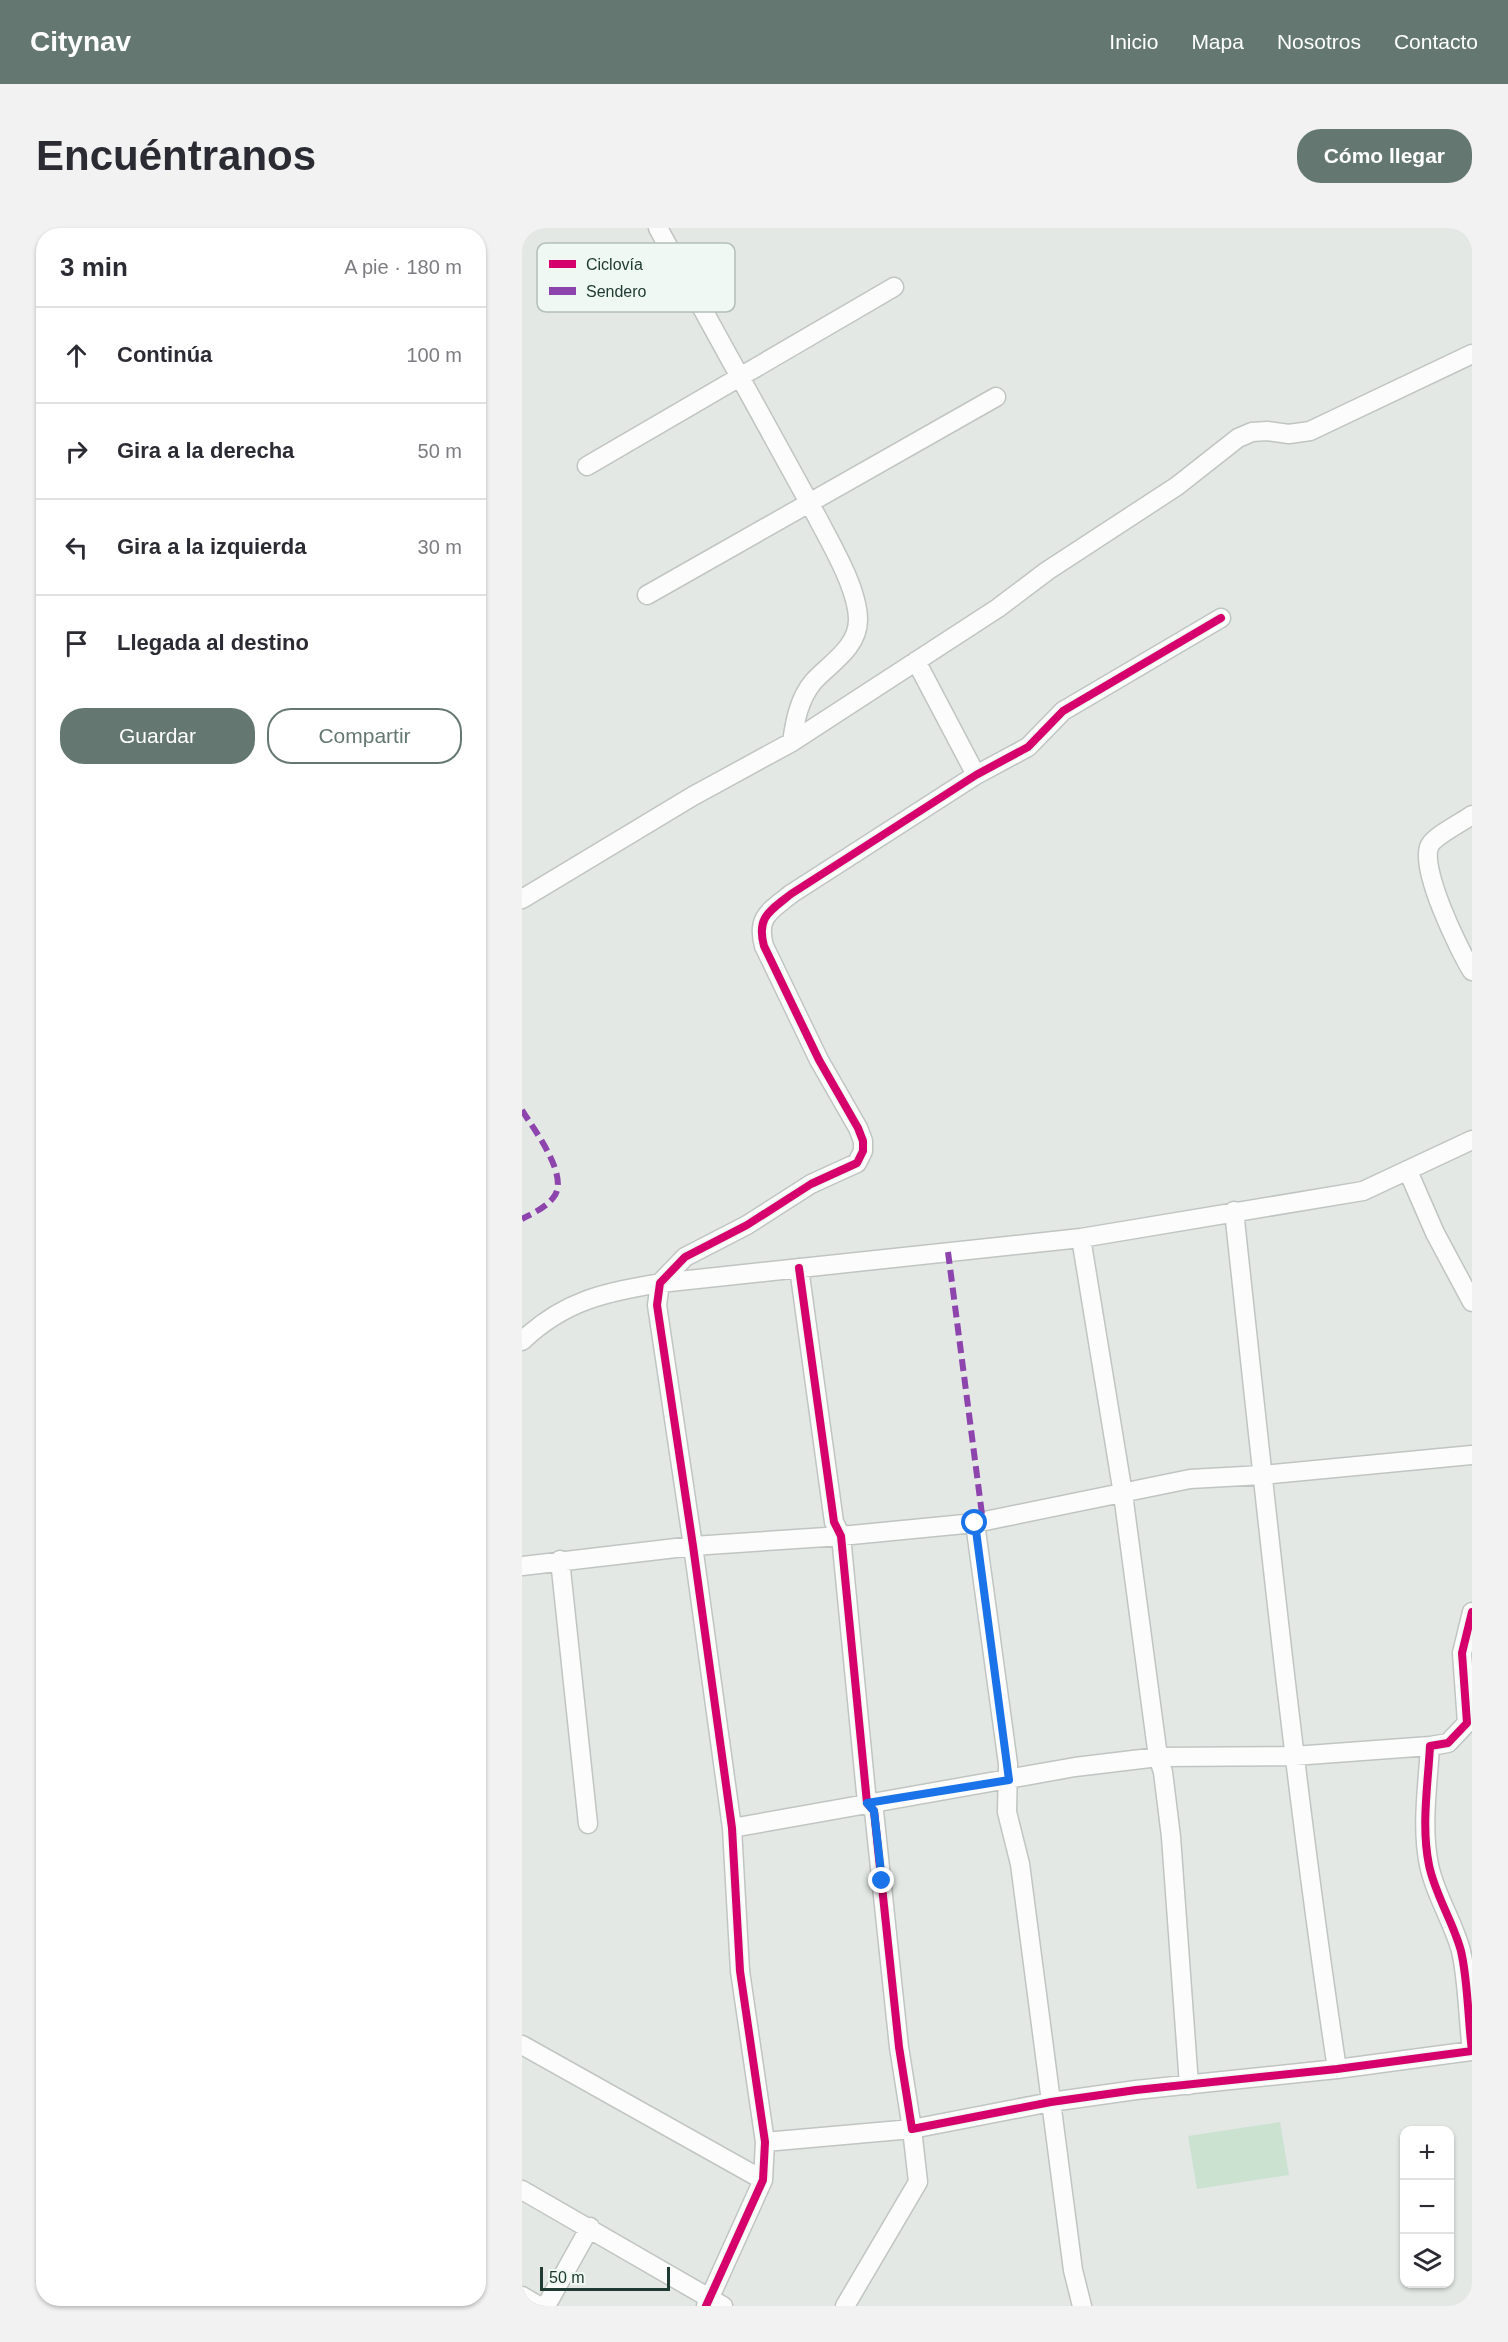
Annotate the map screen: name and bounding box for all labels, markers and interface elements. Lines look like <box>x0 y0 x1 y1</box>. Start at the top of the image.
text: Citynav <box>30 26 131 57</box>
text: Inicio <box>1109 30 1158 53</box>
text: Mapa <box>1191 30 1244 53</box>
text: Nosotros <box>1277 30 1361 53</box>
text: Contacto <box>1394 30 1478 53</box>
button: Cómo llegar <box>1297 129 1472 183</box>
text: Encuéntranos <box>36 132 316 179</box>
legend <box>537 243 735 312</box>
text: 3 min <box>60 252 128 282</box>
text: A pie · 180 m <box>344 256 462 278</box>
text: Ciclovía <box>586 256 643 273</box>
text: Sendero <box>586 283 647 300</box>
icon: ahead <box>60 339 93 372</box>
text: Continúa <box>117 342 212 367</box>
text: 100 m <box>406 344 462 366</box>
icon: right <box>60 435 93 468</box>
text: Gira a la derecha <box>117 438 294 463</box>
text: 50 m <box>418 440 462 462</box>
icon: left <box>60 531 93 564</box>
text: Gira a la izquierda <box>117 534 307 559</box>
text: 30 m <box>418 536 462 558</box>
icon: arrive <box>60 627 93 660</box>
text: Llegada al destino <box>117 630 309 655</box>
button: Guardar <box>60 708 255 764</box>
button: Compartir <box>267 708 462 764</box>
route start <box>961 1509 987 1535</box>
route end <box>868 1867 894 1893</box>
map controls <box>1400 2126 1454 2288</box>
button: + <box>1400 2126 1454 2180</box>
button: − <box>1400 2180 1454 2234</box>
button: layers <box>1400 2234 1454 2288</box>
scale bar <box>540 2264 670 2292</box>
text: 50 m <box>549 2269 585 2286</box>

